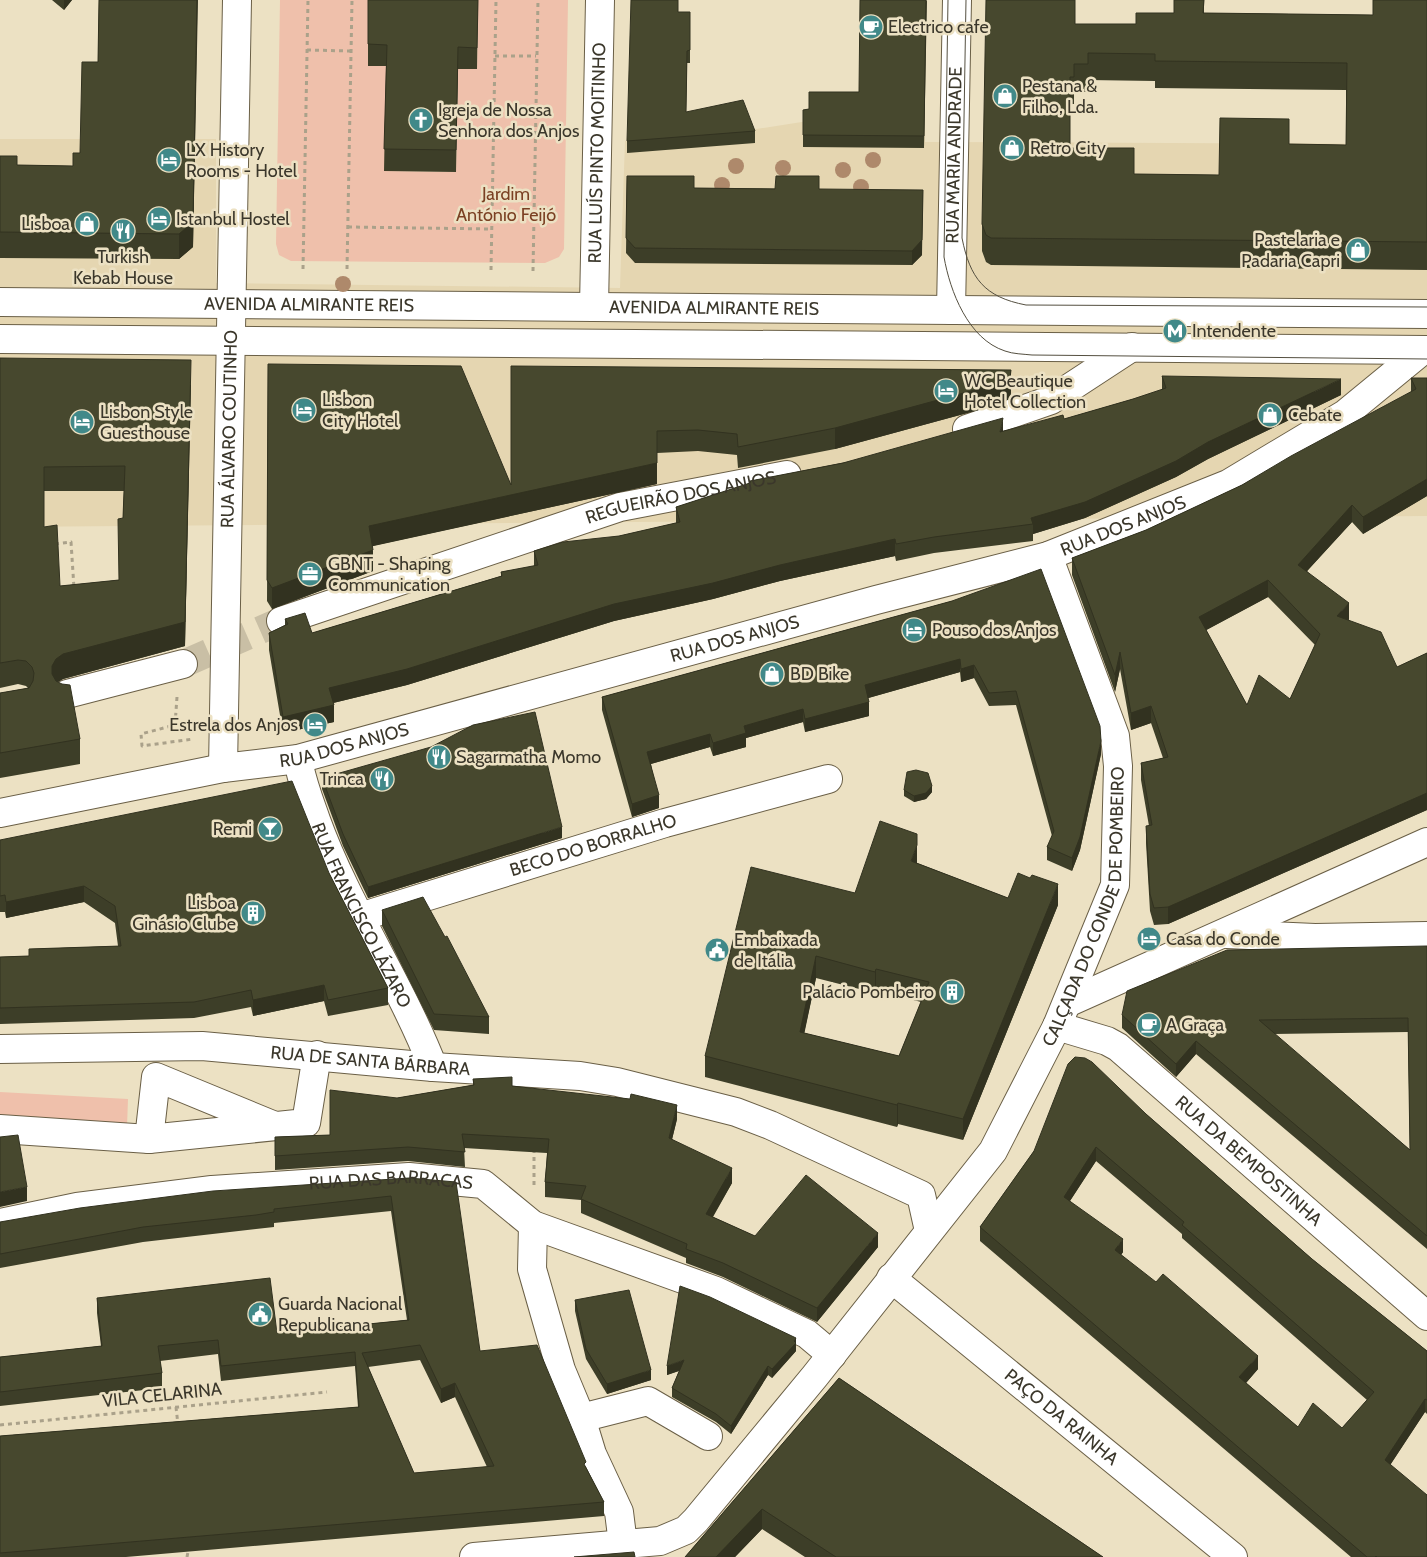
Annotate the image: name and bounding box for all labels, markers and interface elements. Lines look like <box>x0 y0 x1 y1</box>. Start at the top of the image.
cafe icon: Electrico cafe <box>858 14 884 40</box>
place label: Electrico cafe <box>888 16 989 38</box>
street label: RUA LUÍS PINTO MOITINHO <box>584 42 610 264</box>
street label: RUA MARIA ANDRADE <box>941 66 967 244</box>
place label: Pestana & Filho, Lda. <box>1022 75 1098 118</box>
shop icon: Pestana & Filho, Lda. <box>992 83 1018 109</box>
place label: Igreja de Nossa Senhora dos Anjos <box>438 99 579 142</box>
church icon: Igreja de Nossa Senhora dos Anjos <box>408 107 434 133</box>
shop icon: Retro City <box>999 135 1025 161</box>
place label: Retro City <box>1030 137 1106 159</box>
place label: LX History Rooms - Hotel <box>186 139 298 182</box>
hotel icon: LX History Rooms - Hotel <box>156 147 182 173</box>
park label: Jardim António Feijó <box>456 183 556 226</box>
hotel icon: Istanbul Hostel <box>146 206 172 232</box>
place label: Istanbul Hostel <box>176 208 290 230</box>
shop icon: Lisboa <box>74 211 100 237</box>
place label: Lisboa <box>21 213 70 235</box>
restaurant icon: Turkish Kebab House <box>110 218 136 244</box>
place label: Pastelaria e Padaria Capri <box>1241 229 1340 272</box>
shop icon: Pastelaria e Padaria Capri <box>1345 237 1371 263</box>
place label: Turkish Kebab House <box>73 246 173 289</box>
street label: AVENIDA ALMIRANTE REIS <box>204 293 414 316</box>
street label: AVENIDA ALMIRANTE REIS <box>609 296 819 320</box>
metro station icon: Intendente <box>1162 318 1188 344</box>
place label: Intendente <box>1192 320 1276 342</box>
street label: RUA ÁLVARO COUTINHO <box>216 330 242 528</box>
place label: WC Beautique Hotel Collection <box>964 370 1086 413</box>
hotel icon: WC Beautique Hotel Collection <box>933 378 959 404</box>
place label: Lisbon City Hotel <box>322 389 399 432</box>
hotel icon: Lisbon City Hotel <box>291 397 317 423</box>
place label: Lisbon Style Guesthouse <box>100 401 193 444</box>
shop icon: Cebate <box>1257 402 1283 428</box>
place label: Cebate <box>1288 404 1342 426</box>
hotel icon: Lisbon Style Guesthouse <box>69 409 95 435</box>
street label: REGUEIRÃO DOS ANJOS <box>583 466 778 529</box>
street label: RUA DOS ANJOS <box>1057 491 1189 561</box>
place label: GBNT - Shaping Communication <box>328 553 452 596</box>
office icon: GBNT - Shaping Communication <box>297 561 323 587</box>
street label: RUA DOS ANJOS <box>668 611 802 667</box>
hotel icon: Pouso dos Anjos <box>901 617 927 643</box>
place label: Pouso dos Anjos <box>932 619 1057 641</box>
shop icon: BD Bike <box>759 661 785 687</box>
place label: BD Bike <box>790 663 849 685</box>
hotel icon: Estrela dos Anjos <box>302 712 328 738</box>
place label: Estrela dos Anjos <box>169 714 298 736</box>
street label: RUA DOS ANJOS <box>278 718 411 772</box>
restaurant icon: Sagarmatha Momo <box>426 744 452 770</box>
place label: Sagarmatha Momo <box>456 746 601 768</box>
restaurant icon: Trinca <box>369 766 395 792</box>
street label: CALÇADA DO CONDE DE POMBEIRO <box>1037 766 1129 1050</box>
place label: Trinca <box>320 768 364 790</box>
street label: BECO DO BORRALHO <box>507 809 679 881</box>
bar icon: Remi <box>257 816 283 842</box>
place label: Remi <box>213 818 252 840</box>
street label: RUA FRANCISCO LÁZARO <box>307 819 416 1011</box>
place label: Lisboa Ginásio Clube <box>132 892 236 935</box>
building icon: Lisboa Ginásio Clube <box>240 900 266 926</box>
hotel icon: Casa do Conde <box>1136 926 1162 952</box>
place label: Casa do Conde <box>1166 928 1280 950</box>
place label: Embaixada de Itália <box>734 929 818 972</box>
public building icon: Embaixada de Itália <box>704 937 730 963</box>
building icon: Palácio Pombeiro <box>939 979 965 1005</box>
place label: Palácio Pombeiro <box>802 981 934 1003</box>
cafe icon: A Graça <box>1136 1012 1162 1038</box>
place label: A Graça <box>1166 1014 1225 1036</box>
street label: RUA DE SANTA BÁRBARA <box>269 1041 471 1080</box>
street label: RUA DA BEMPOSTINHA <box>1171 1091 1327 1231</box>
street label: RUA DAS BARRACAS <box>308 1166 474 1195</box>
place label: Guarda Nacional Republicana <box>278 1293 403 1336</box>
public building icon: Guarda Nacional Republicana <box>247 1301 273 1327</box>
street label: PAÇO DA RAINHA <box>1000 1364 1123 1470</box>
street label: VILA CELARINA <box>101 1378 223 1412</box>

